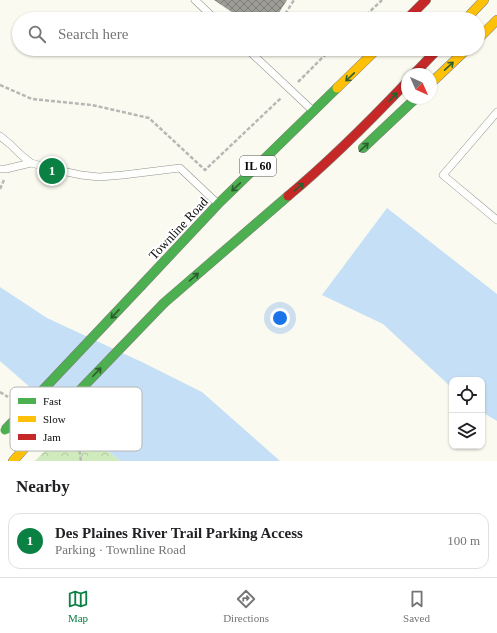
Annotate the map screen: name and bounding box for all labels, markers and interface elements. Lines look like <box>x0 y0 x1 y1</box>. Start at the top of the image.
search box <box>12 12 485 56</box>
icon: search <box>26 23 48 45</box>
text: Search here <box>58 26 128 42</box>
one-way arrow <box>444 61 454 71</box>
north arrow <box>401 68 437 104</box>
one-way arrow <box>345 72 355 81</box>
one-way arrow <box>388 92 398 102</box>
one-way arrow <box>359 142 369 151</box>
pin: 1 <box>39 156 65 186</box>
road number: IL 60 <box>240 156 276 176</box>
one-way arrow <box>231 182 241 192</box>
one-way arrow <box>294 183 304 192</box>
street label: Townline Road <box>146 194 211 263</box>
one-way arrow <box>188 273 199 282</box>
your location <box>270 308 290 328</box>
one-way arrow <box>111 309 120 319</box>
one-way arrow <box>92 367 102 377</box>
map controls <box>449 377 485 449</box>
button: locate <box>449 377 485 413</box>
legend <box>10 387 142 451</box>
text: Fast <box>43 395 61 407</box>
text: Slow <box>43 413 66 425</box>
button: layers <box>449 413 485 449</box>
text: Jam <box>43 431 61 443</box>
text: Nearby <box>16 477 70 496</box>
text: Des Plaines River Trail Parking Access <box>55 525 303 541</box>
text: 1 <box>27 533 33 548</box>
text: 100 m <box>447 533 480 548</box>
text: Parking · Townline Road <box>55 542 186 557</box>
tab: Map <box>67 588 89 624</box>
tab: Directions <box>223 588 269 624</box>
tab: Saved <box>403 588 430 624</box>

